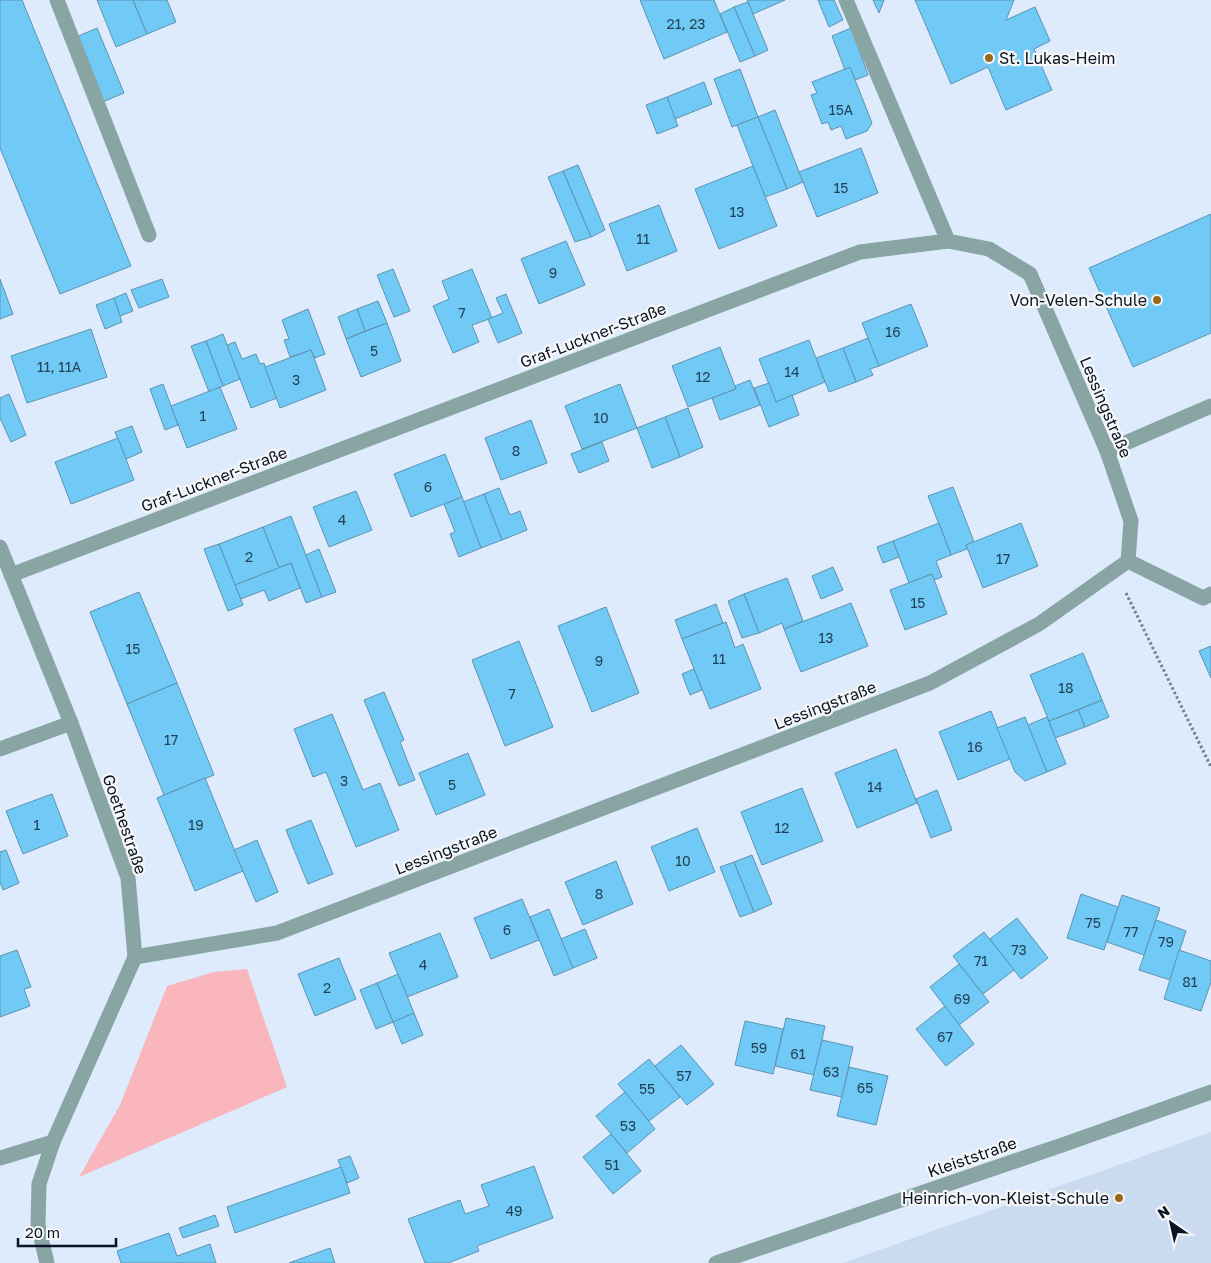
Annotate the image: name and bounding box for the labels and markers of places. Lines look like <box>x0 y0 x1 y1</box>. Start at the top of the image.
place label: St. Lukas-Heim <box>999 48 1115 68</box>
marker: St. Lukas-Heim <box>983 52 995 64</box>
place label: Von-Velen-Schule <box>1010 290 1147 310</box>
marker: Von-Velen-Schule <box>1151 294 1163 306</box>
place label: Heinrich-von-Kleist-Schule <box>902 1188 1109 1208</box>
marker: Heinrich-von-Kleist-Schule <box>1113 1192 1125 1204</box>

